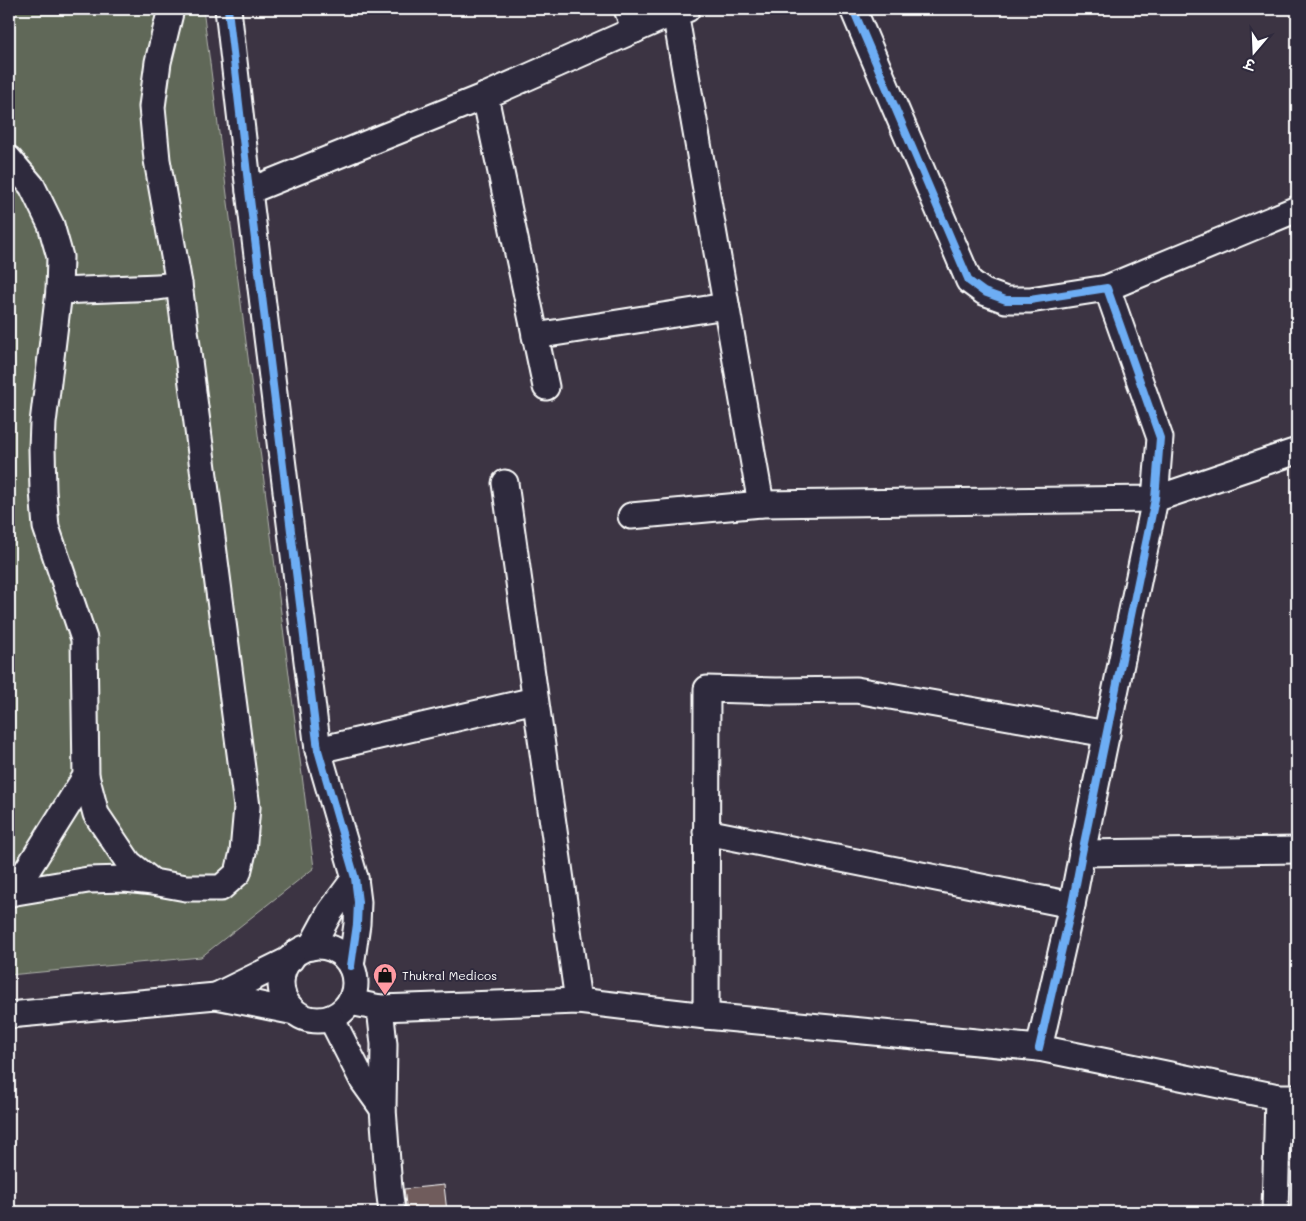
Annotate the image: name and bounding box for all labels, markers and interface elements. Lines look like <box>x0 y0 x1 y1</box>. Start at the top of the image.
north arrow <box>1228 28 1278 78</box>
text: उ <box>1241 54 1259 76</box>
shop icon: Thukral Medicos <box>372 962 398 996</box>
place label: Thukral Medicos <box>402 967 497 983</box>

